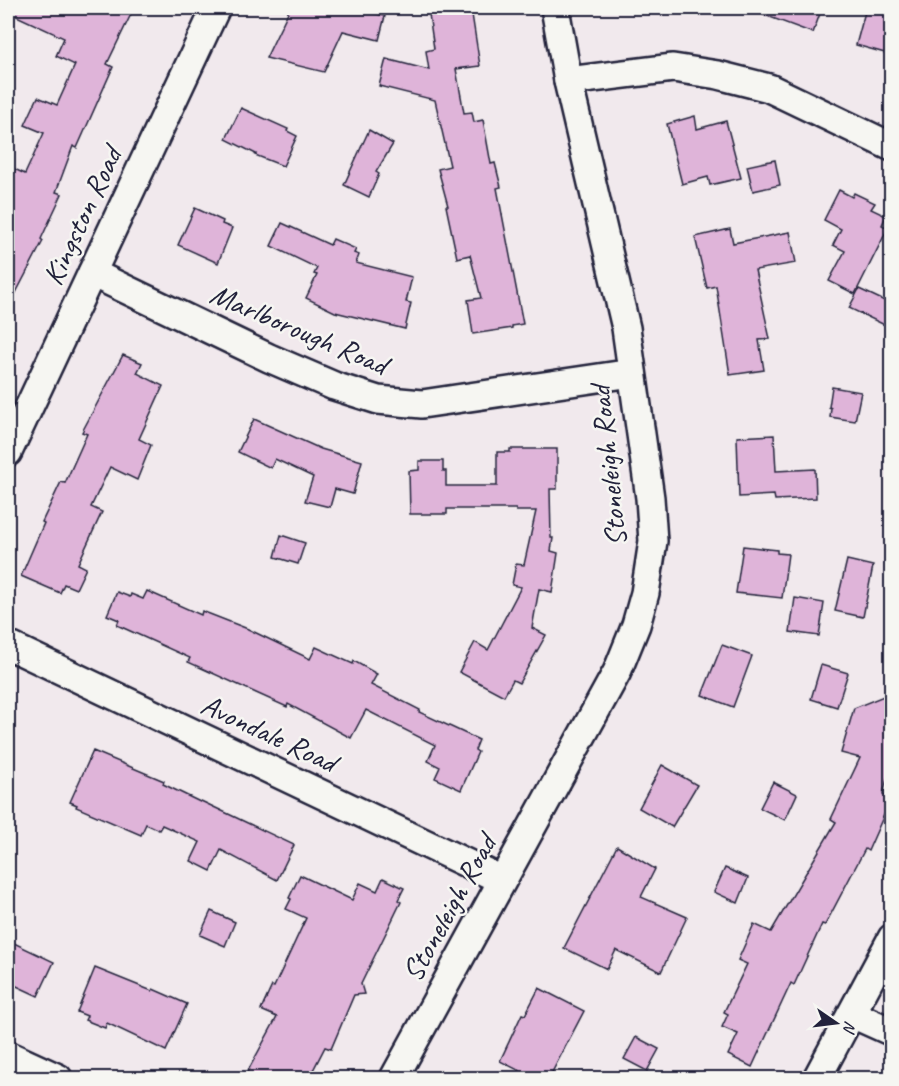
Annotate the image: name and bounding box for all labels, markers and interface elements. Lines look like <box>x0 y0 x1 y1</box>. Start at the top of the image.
street label: Kingston Road <box>34 137 132 291</box>
street label: Marlborough Road <box>205 275 397 385</box>
street label: Stoneleigh Road <box>580 380 635 548</box>
street label: Avondale Road <box>195 685 347 783</box>
street label: Stoneleigh Road <box>393 825 507 988</box>
north arrow <box>806 993 866 1053</box>
text: N <box>838 1019 860 1037</box>

